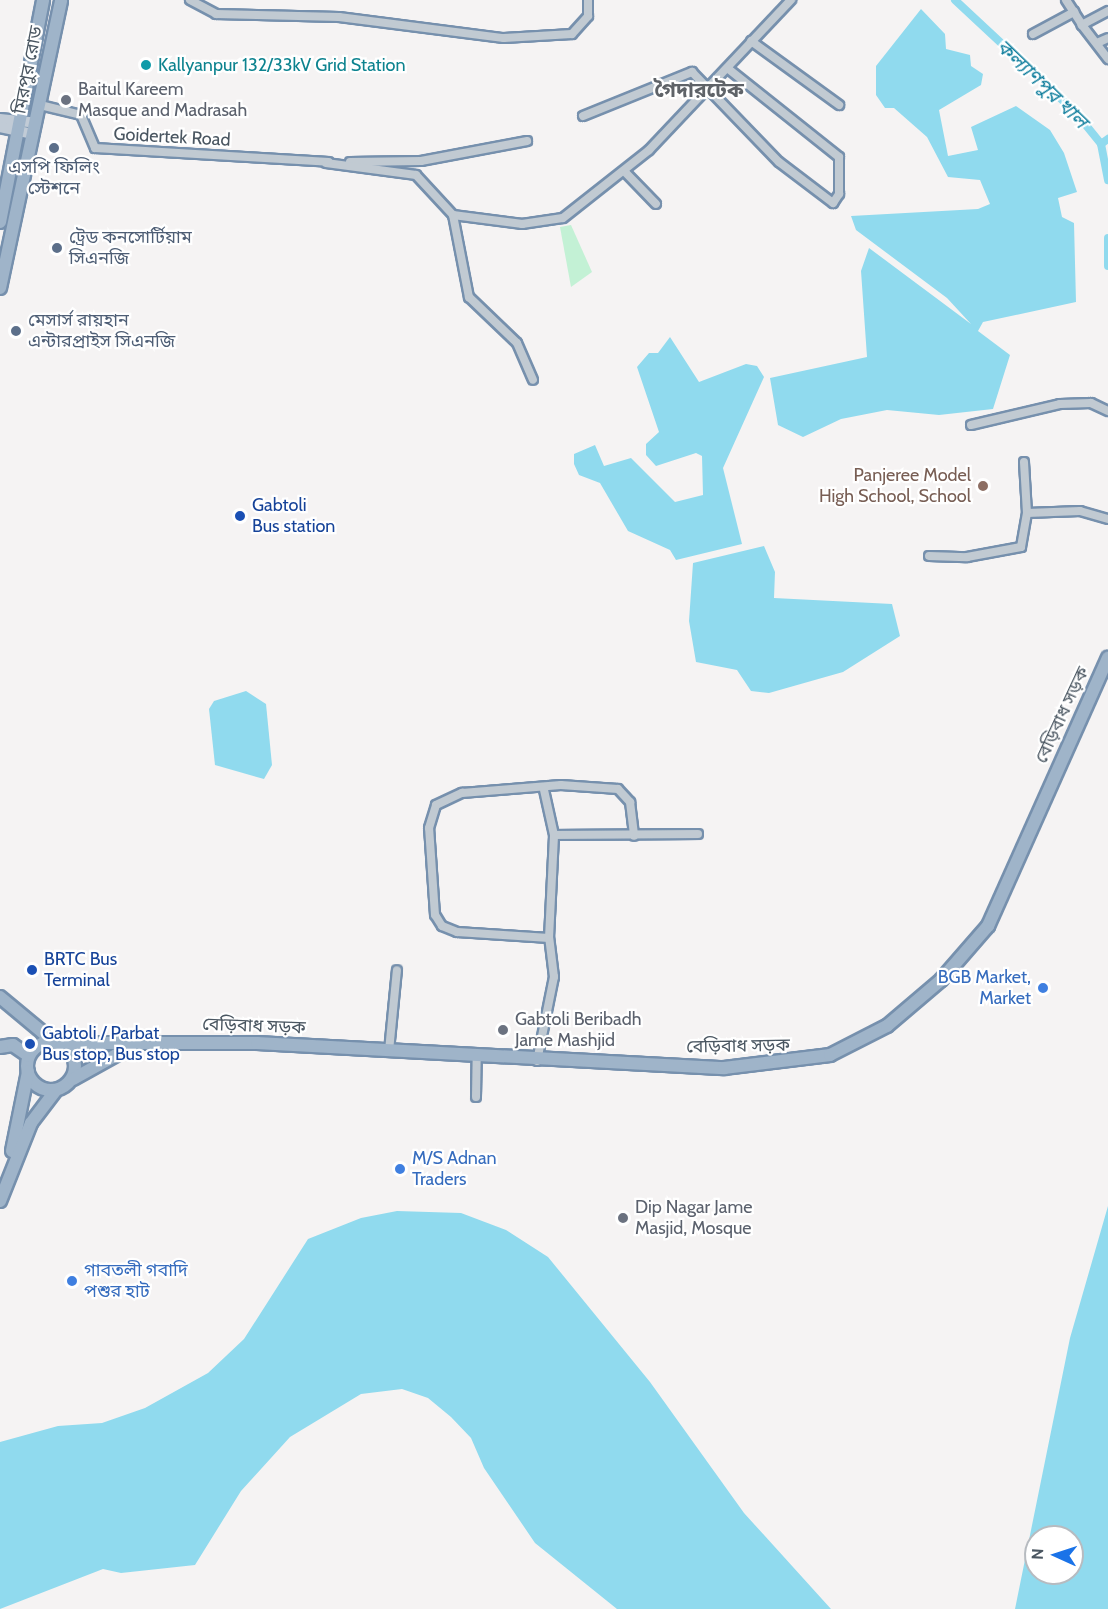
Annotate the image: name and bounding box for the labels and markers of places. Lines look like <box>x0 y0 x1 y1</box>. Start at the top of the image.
place label: Kallyanpur 132/33kV Grid Station <box>158 54 405 76</box>
marker: Kallyanpur 132/33kV Grid Station <box>139 58 153 72</box>
place label: Baitul Kareem Masque and Madrasah <box>78 79 247 122</box>
marker: Baitul Kareem Masque and Madrasah <box>59 93 73 107</box>
marker: এসপি ফিলিং স্টেশনে <box>47 141 61 155</box>
place label: এসপি ফিলিং স্টেশনে <box>8 157 100 200</box>
place label: ট্রেড কনসোর্টিয়াম সিএনজি <box>69 227 192 270</box>
marker: ট্রেড কনসোর্টিয়াম সিএনজি <box>50 241 64 255</box>
place label: মেসার্স রায়হান এন্টারপ্রাইস সিএনজি <box>28 310 175 352</box>
marker: মেসার্স রায়হান এন্টারপ্রাইস সিএনজি <box>9 324 23 338</box>
place label: Panjeree Model High School, School <box>819 465 971 508</box>
marker: Panjeree Model High School, School <box>976 479 990 493</box>
place label: Gabtoli Bus station <box>252 495 335 538</box>
marker: Gabtoli Bus station <box>233 509 247 523</box>
place label: BRTC Bus Terminal <box>44 949 117 992</box>
marker: BRTC Bus Terminal <box>25 963 39 977</box>
place label: BGB Market, Market <box>938 967 1031 1010</box>
marker: BGB Market, Market <box>1036 981 1050 995</box>
place label: Gabtoli Beribadh Jame Mashjid <box>515 1009 641 1052</box>
place label: Gabtoli / Parbat Bus stop, Bus stop <box>42 1023 180 1066</box>
marker: Gabtoli Beribadh Jame Mashjid <box>496 1023 510 1037</box>
marker: Gabtoli / Parbat Bus stop, Bus stop <box>23 1037 37 1051</box>
place label: M/S Adnan Traders <box>412 1148 497 1190</box>
marker: M/S Adnan Traders <box>393 1162 407 1176</box>
place label: Dip Nagar Jame Masjid, Mosque <box>635 1197 752 1240</box>
marker: Dip Nagar Jame Masjid, Mosque <box>616 1211 630 1225</box>
place label: গাবতলী গবাদি পশুর হাট <box>84 1260 188 1302</box>
marker: গাবতলী গবাদি পশুর হাট <box>65 1274 79 1288</box>

